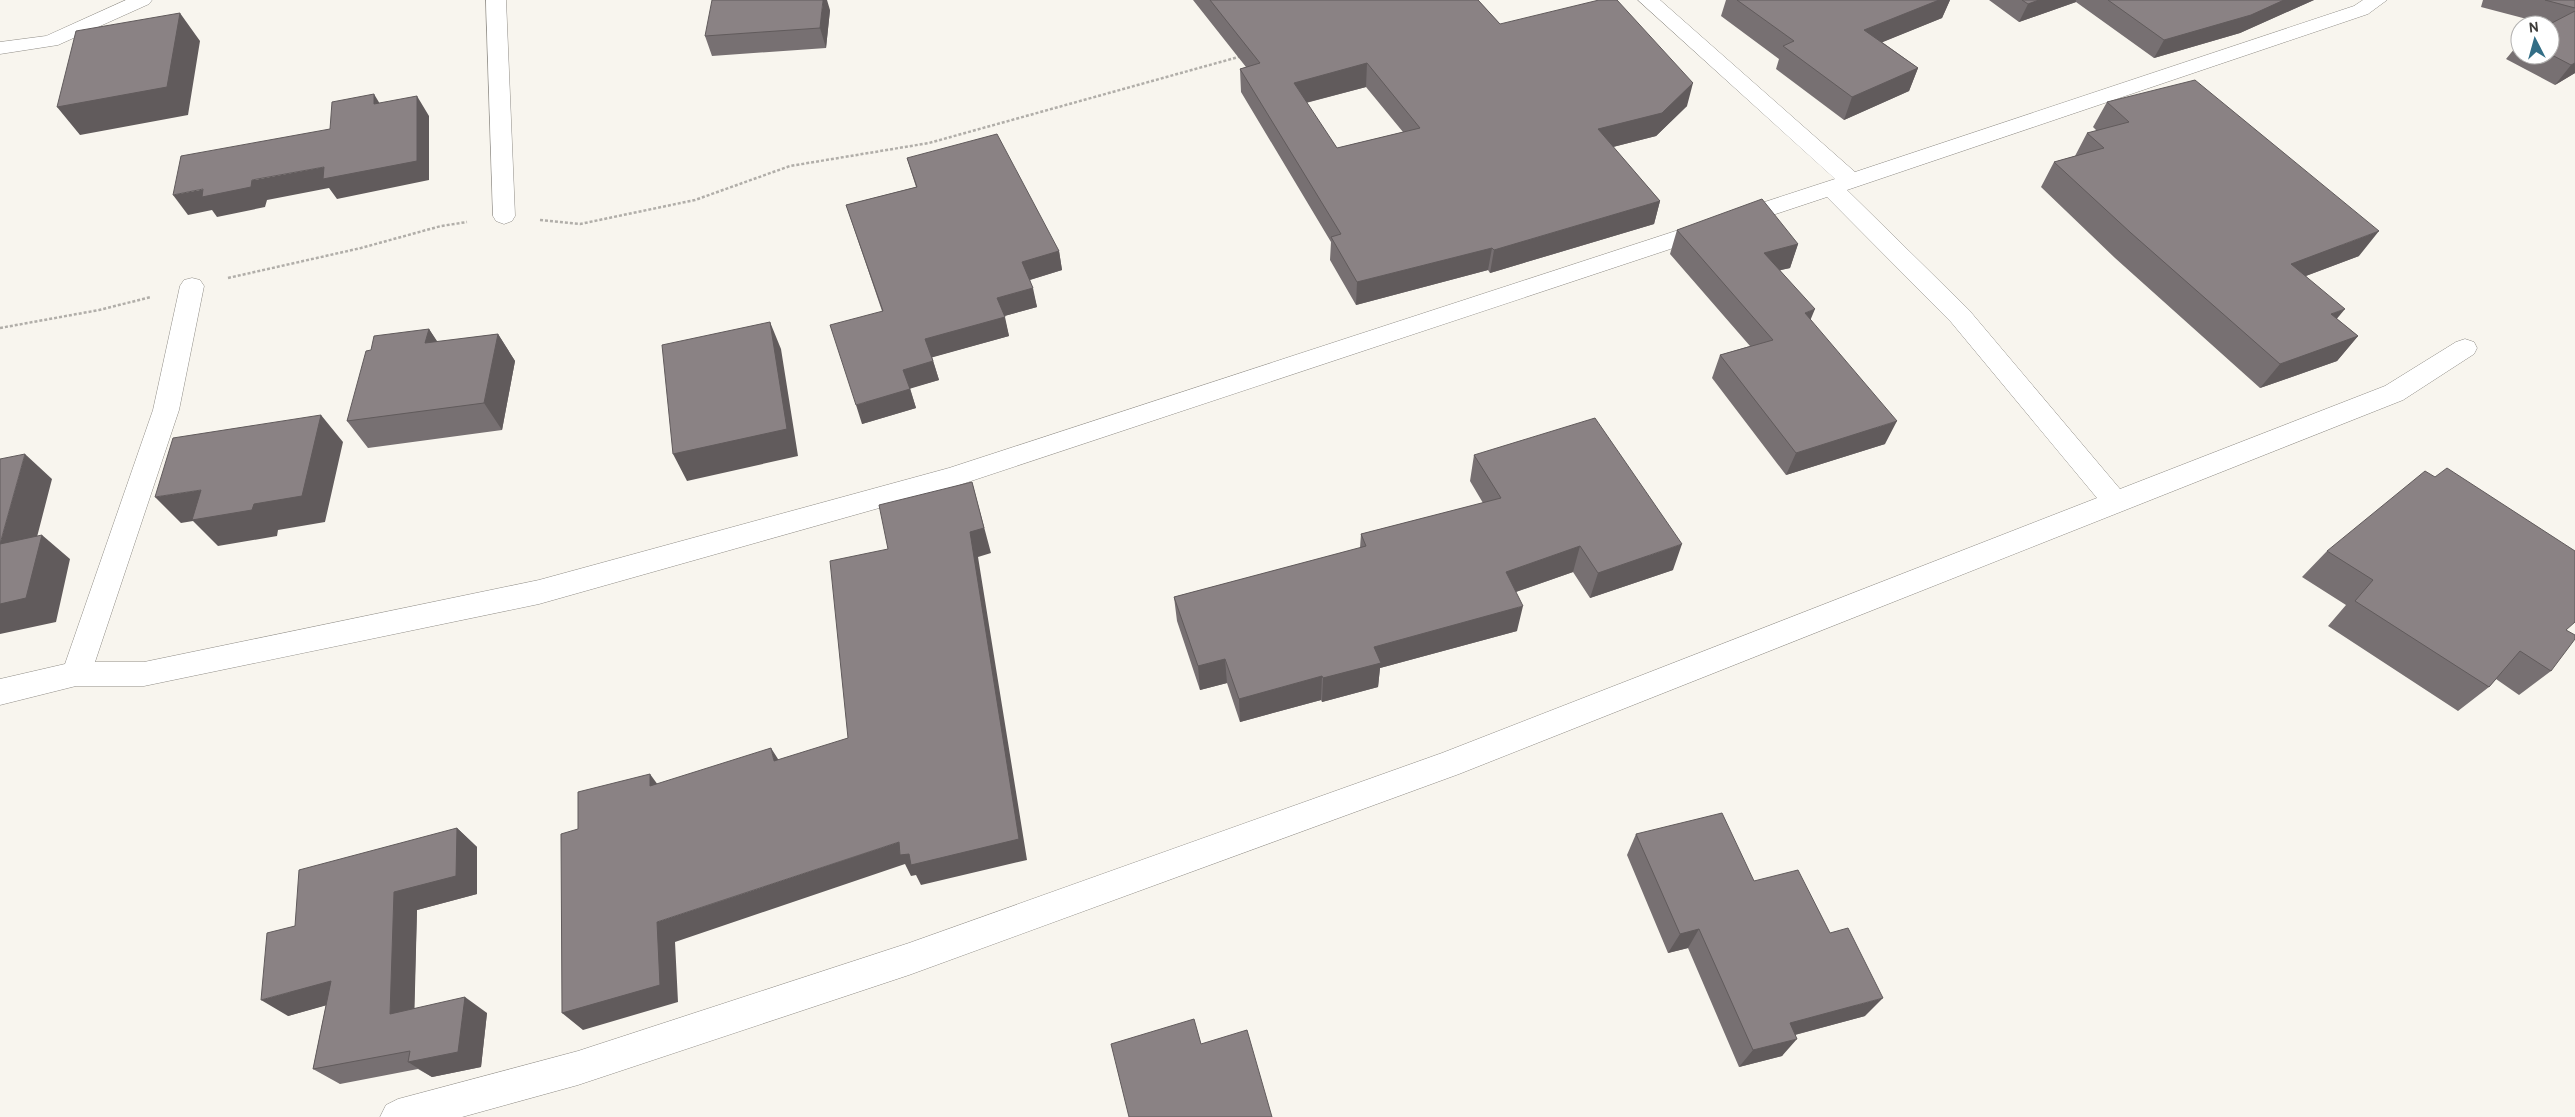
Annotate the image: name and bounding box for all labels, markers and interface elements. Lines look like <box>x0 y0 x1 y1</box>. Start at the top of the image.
north arrow <box>2510 15 2560 65</box>
text: N <box>2528 20 2540 38</box>

